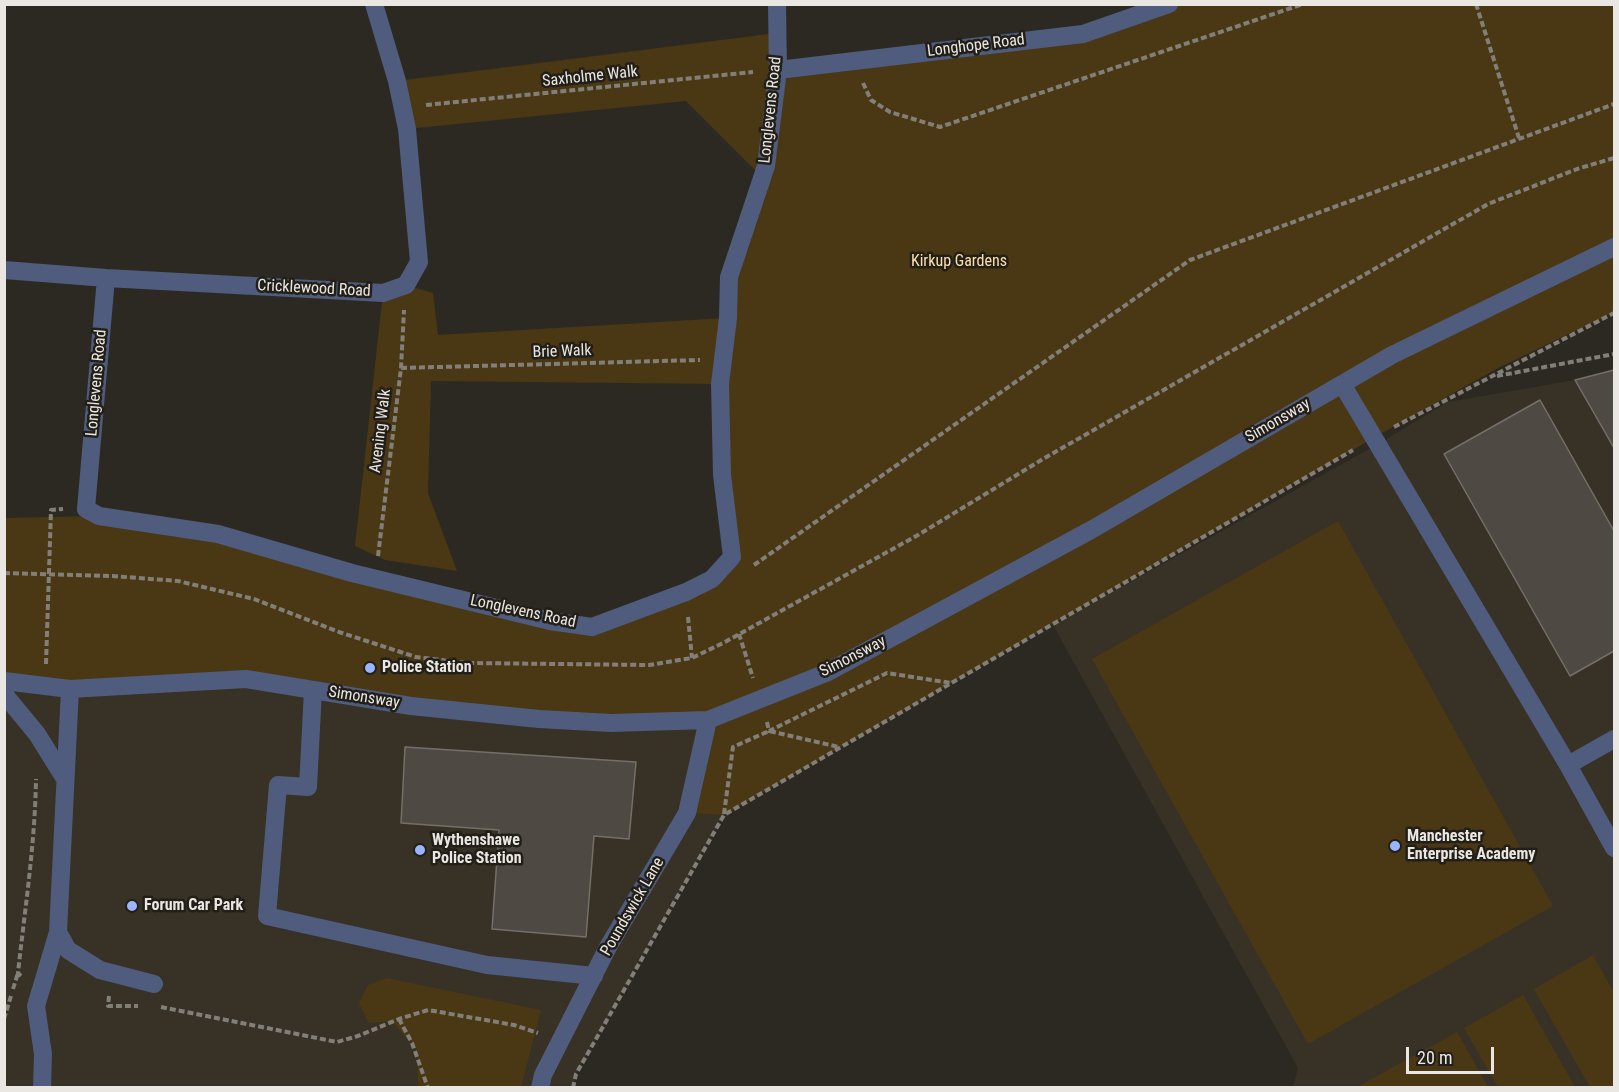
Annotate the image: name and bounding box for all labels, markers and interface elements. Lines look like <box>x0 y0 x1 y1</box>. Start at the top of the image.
street label: Longhope Road <box>926 30 1026 62</box>
street label: Longlevens Road <box>756 56 786 164</box>
street label: Saxholme Walk <box>541 62 639 92</box>
park label: Kirkup Gardens <box>911 252 1007 272</box>
street label: Cricklewood Road <box>257 276 371 302</box>
street label: Longlevens Road <box>83 329 111 437</box>
street label: Brie Walk <box>532 341 592 363</box>
street label: Avening Walk <box>366 388 396 474</box>
street label: Simonsway <box>1242 395 1314 447</box>
street label: Longlevens Road <box>468 591 578 633</box>
street label: Simonsway <box>817 632 889 682</box>
place label: Police Station <box>382 658 472 678</box>
marker: Police Station <box>363 661 377 675</box>
street label: Simonsway <box>327 683 401 713</box>
place label: Manchester Enterprise Academy <box>1407 827 1535 865</box>
place label: Wythenshawe Police Station <box>432 831 522 869</box>
marker: Manchester Enterprise Academy <box>1388 839 1402 853</box>
marker: Wythenshawe Police Station <box>413 843 427 857</box>
street label: Poundswick Lane <box>597 854 669 960</box>
place label: Forum Car Park <box>144 896 243 916</box>
marker: Forum Car Park <box>125 899 139 913</box>
scale bar <box>1409 1035 1498 1073</box>
text: 20 m <box>1417 1047 1452 1068</box>

